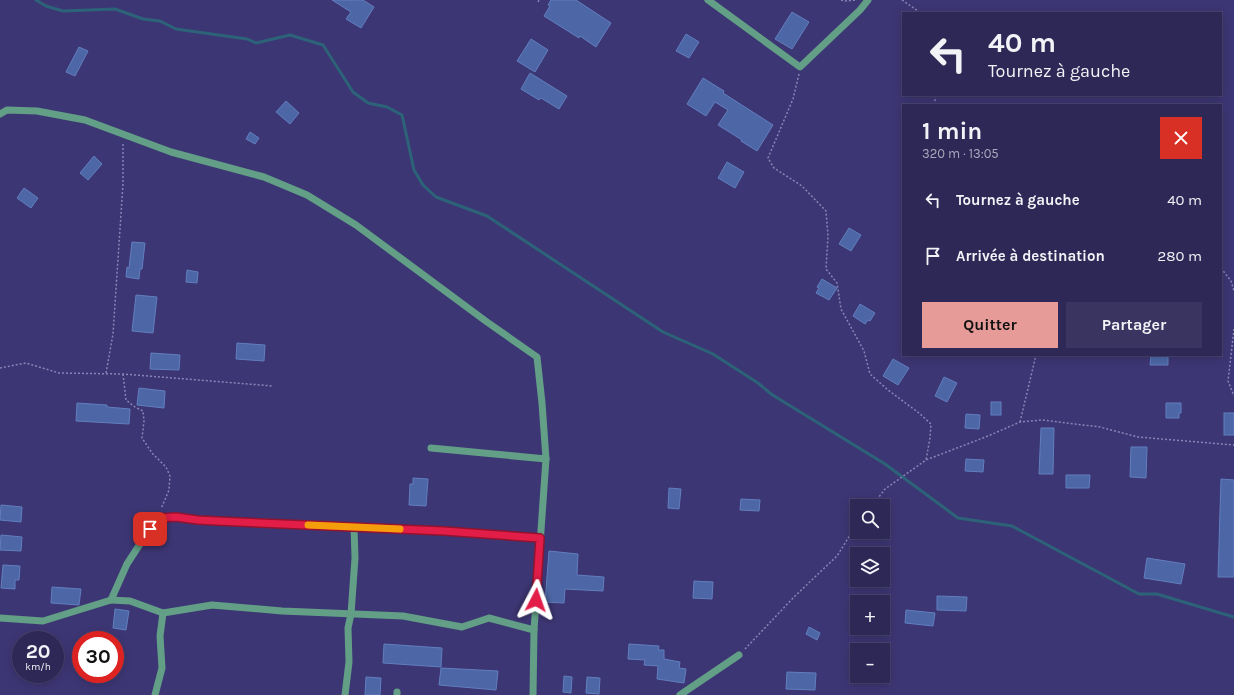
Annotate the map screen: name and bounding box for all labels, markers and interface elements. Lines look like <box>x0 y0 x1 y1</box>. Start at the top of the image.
text: 40 m <box>988 26 1056 59</box>
icon: left <box>922 28 974 80</box>
text: Tournez à gauche <box>988 60 1130 82</box>
text: 1 min <box>922 117 982 145</box>
button: close <box>1160 117 1202 159</box>
text: 320 m · 13:05 <box>922 146 999 161</box>
icon: left <box>922 189 944 211</box>
text: Tournez à gauche <box>956 191 1080 209</box>
text: 40 m <box>1167 191 1202 209</box>
icon: arrive <box>922 245 944 267</box>
text: Arrivée à destination <box>956 247 1105 265</box>
text: 280 m <box>1158 247 1202 265</box>
button: Quitter <box>922 302 1058 348</box>
button: Partager <box>1066 302 1202 348</box>
map controls <box>850 499 890 683</box>
button: search <box>850 499 890 539</box>
pin <box>133 512 167 546</box>
icon: arrive <box>139 518 161 540</box>
button: layers <box>850 547 890 587</box>
position arrow <box>515 579 557 621</box>
button: + <box>850 595 890 635</box>
speed limit sign: 30 <box>72 631 124 683</box>
text: 20 <box>26 640 50 663</box>
button: − <box>850 643 890 683</box>
text: km/h <box>25 661 51 673</box>

